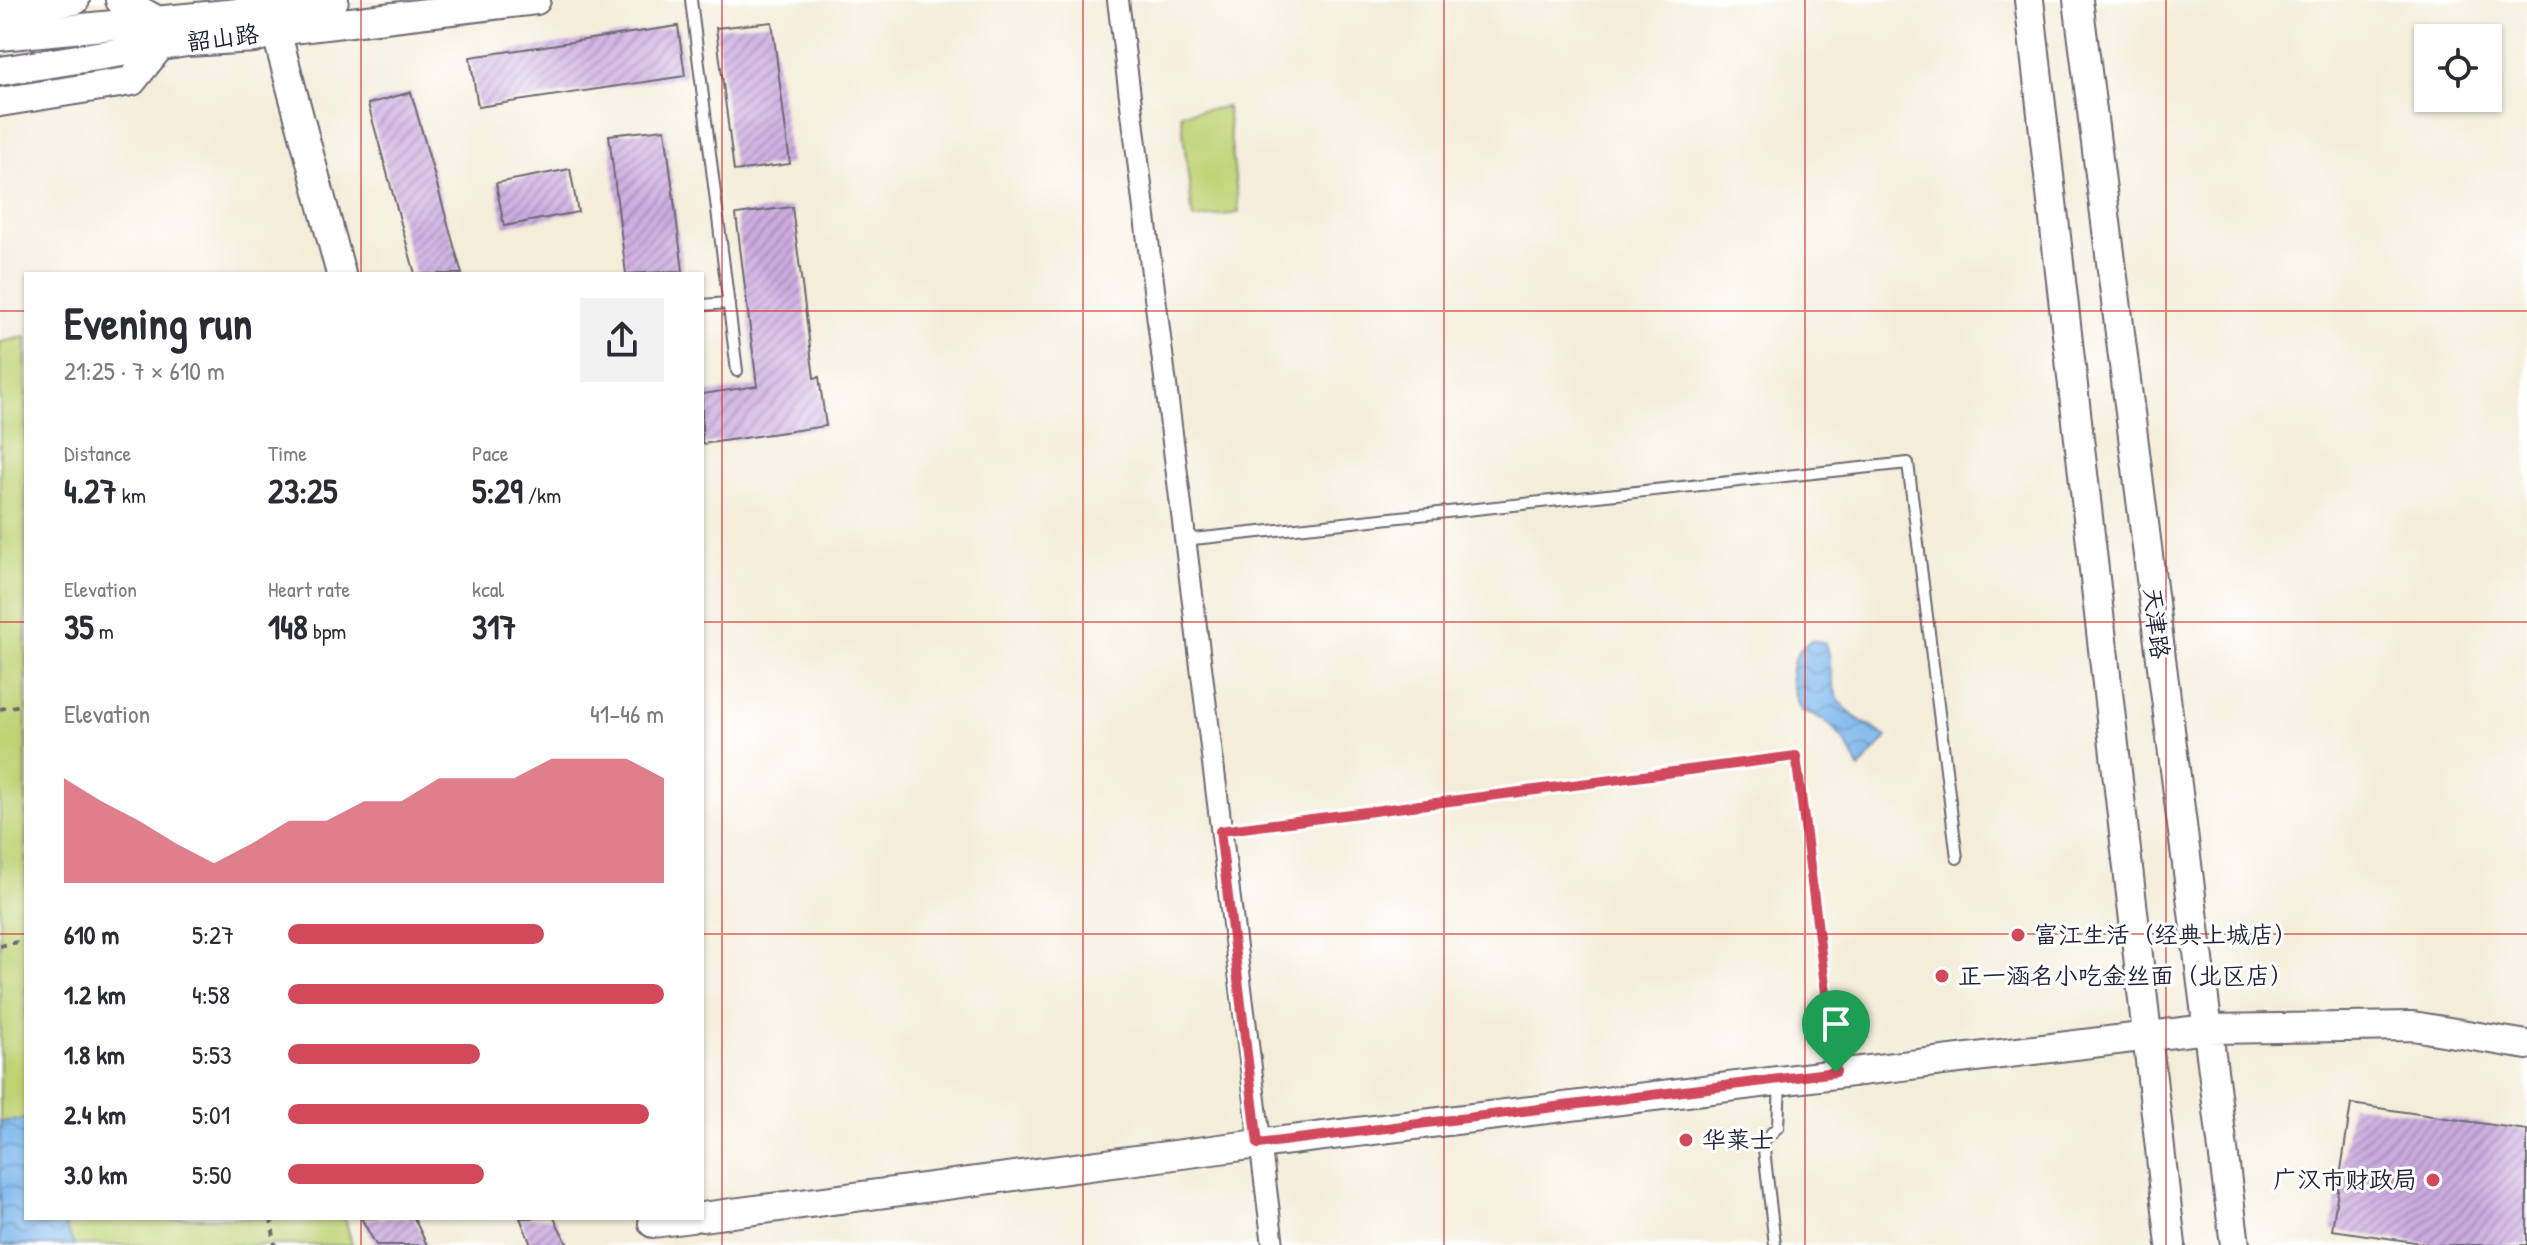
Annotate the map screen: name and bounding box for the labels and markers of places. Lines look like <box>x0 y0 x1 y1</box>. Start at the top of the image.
place label: 富江生活（经典上城店） <box>2034 918 2298 950</box>
marker: 富江生活（经典上城店） <box>2009 926 2027 944</box>
place label: 正一涵名小吃金丝面（北区店） <box>1958 959 2294 991</box>
marker: 正一涵名小吃金丝面（北区店） <box>1933 967 1951 985</box>
pin <box>1802 990 1870 1072</box>
place label: 华莱士 <box>1702 1123 1774 1155</box>
marker: 华莱士 <box>1677 1131 1695 1149</box>
place label: 广汉市财政局 <box>2273 1163 2417 1195</box>
marker: 广汉市财政局 <box>2424 1171 2442 1189</box>

